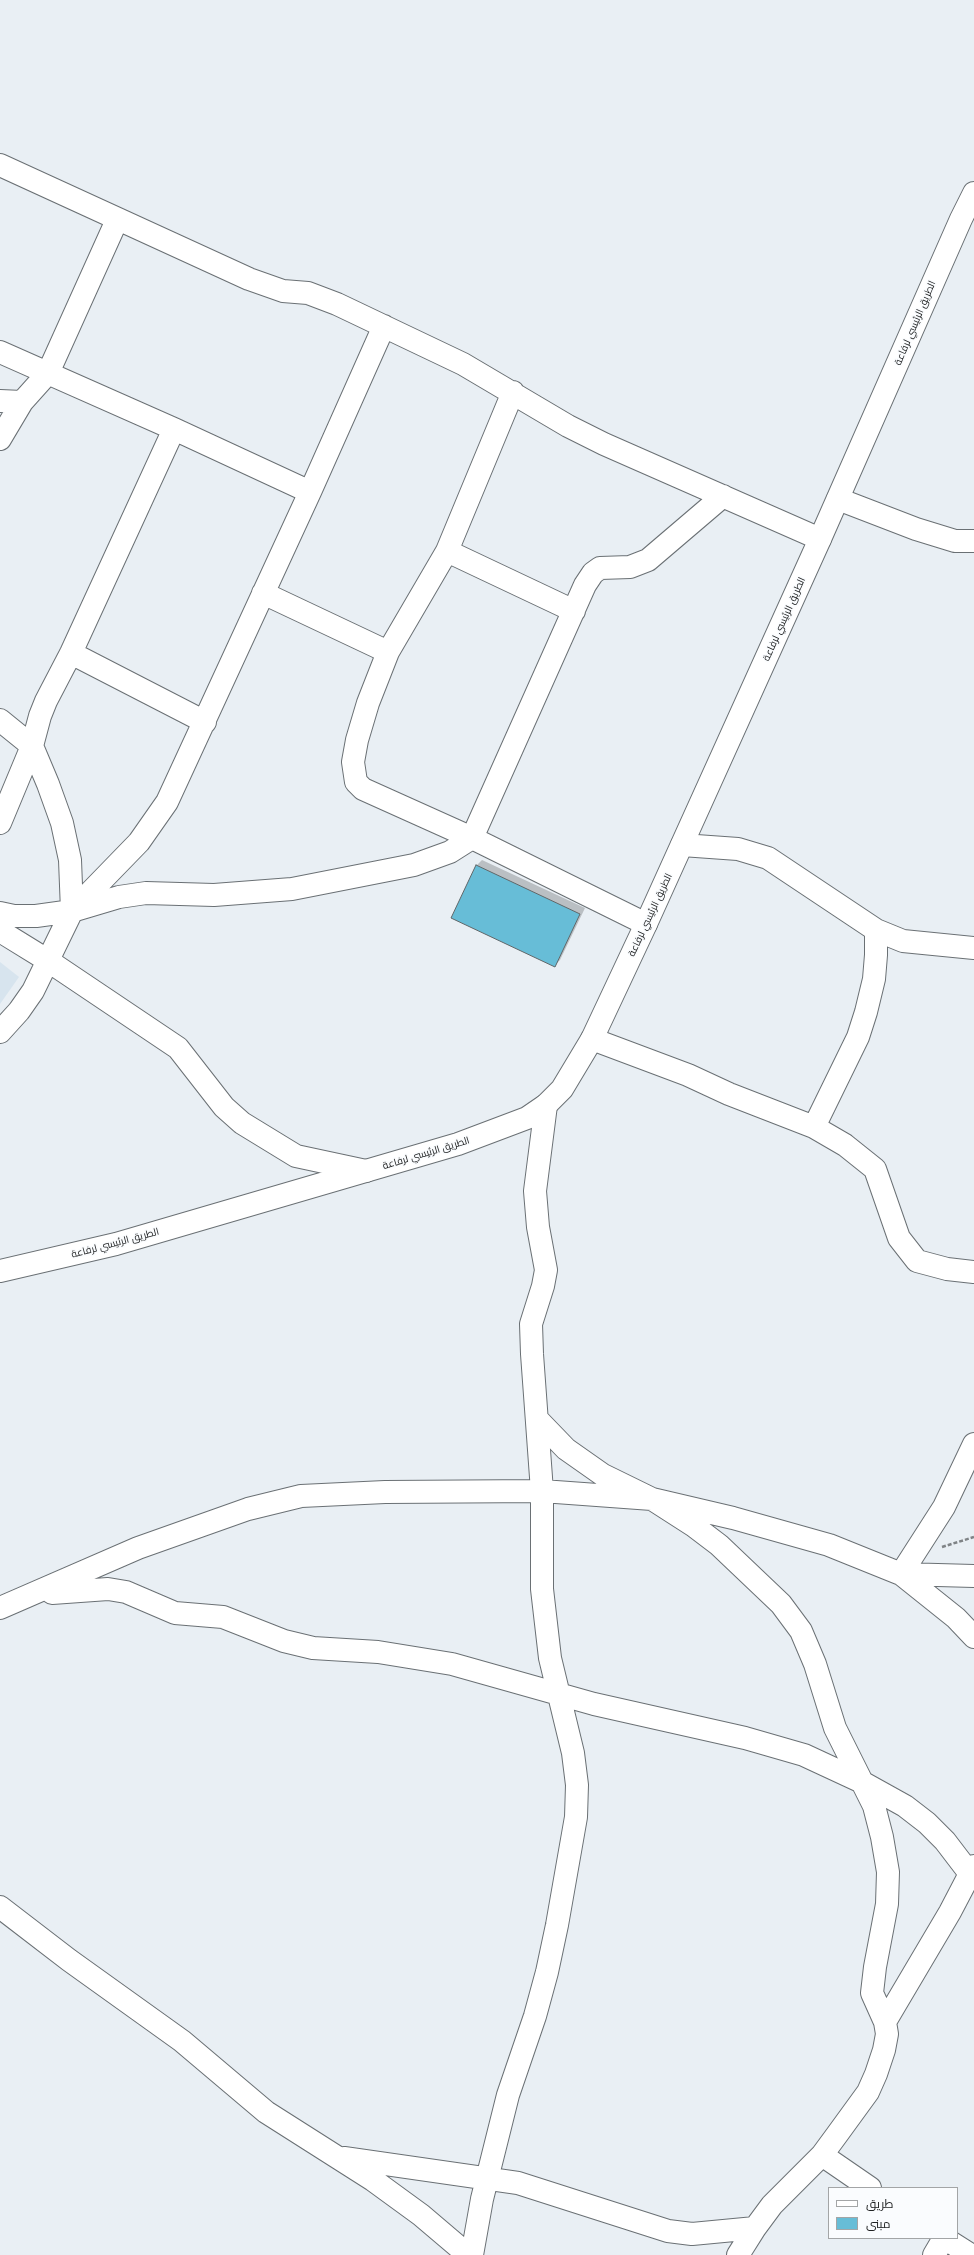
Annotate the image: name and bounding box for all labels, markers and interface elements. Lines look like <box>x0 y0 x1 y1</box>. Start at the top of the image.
street label: الطريق الرئيسي لرفاعة <box>892 279 938 367</box>
street label: الطريق الرئيسي لرفاعة <box>760 575 808 663</box>
street label: الطريق الرئيسي لرفاعة <box>625 871 675 959</box>
street label: الطريق الرئيسي لرفاعة <box>381 1134 471 1172</box>
street label: الطريق الرئيسي لرفاعة <box>70 1225 160 1261</box>
legend <box>828 2187 958 2239</box>
text: طريق <box>866 2196 893 2211</box>
text: مبنى <box>866 2216 891 2231</box>

